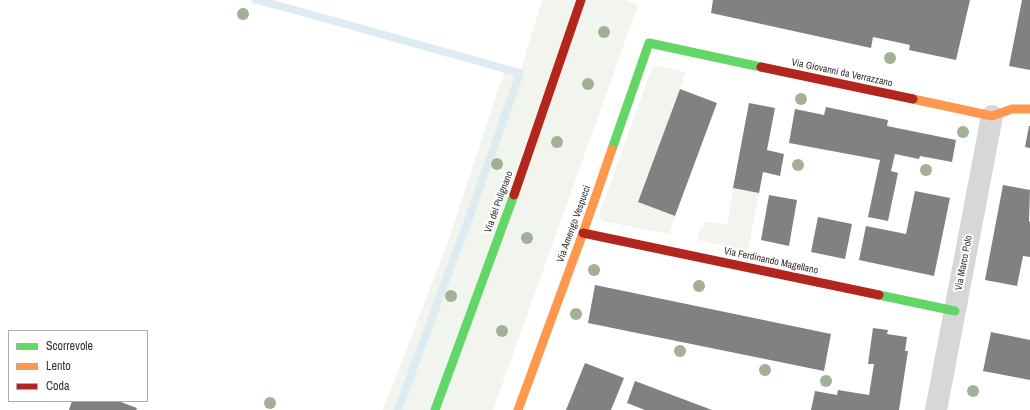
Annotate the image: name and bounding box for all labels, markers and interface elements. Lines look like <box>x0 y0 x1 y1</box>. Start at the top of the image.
street label: Via Giovanni da Verrazzano <box>790 56 894 90</box>
street label: Via del Pulignano <box>482 170 516 234</box>
street label: Via Amerigo Vespucci <box>555 184 593 264</box>
street label: Via Marco Polo <box>953 234 975 292</box>
street label: Via Ferdinando Magellano <box>723 245 819 277</box>
legend <box>8 330 148 402</box>
text: Scorrevole <box>46 338 93 354</box>
text: Lento <box>46 358 71 374</box>
text: Coda <box>46 378 70 394</box>

